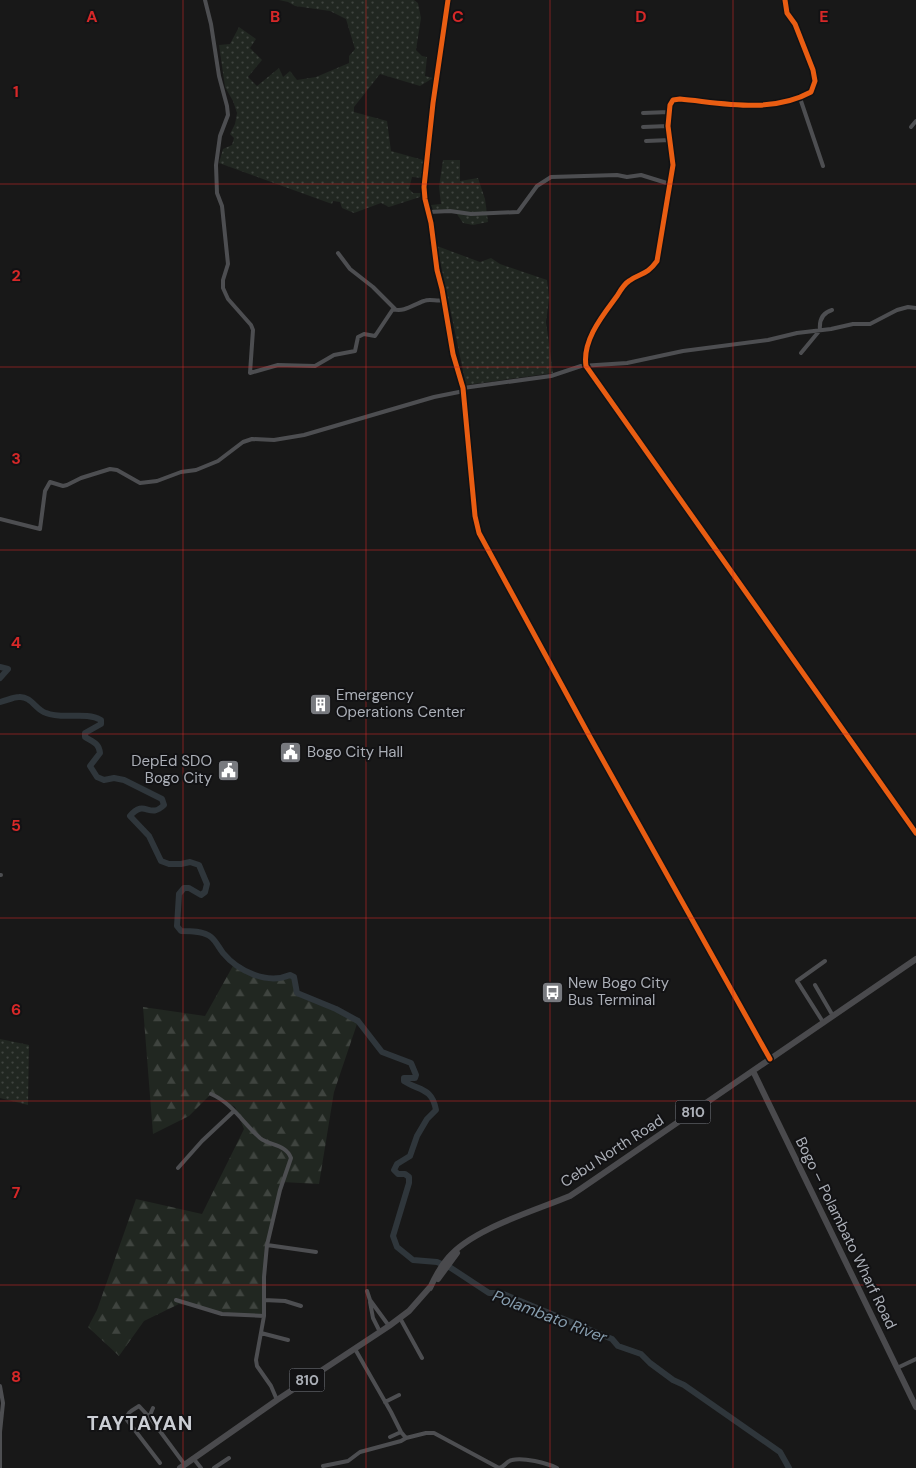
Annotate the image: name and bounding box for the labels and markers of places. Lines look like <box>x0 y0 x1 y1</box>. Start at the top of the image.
place label: Emergency Operations Center <box>336 685 466 722</box>
building icon: Emergency Operations Center <box>308 692 332 716</box>
public building icon: Bogo City Hall <box>279 740 303 764</box>
place label: Bogo City Hall <box>307 742 403 762</box>
place label: DepEd SDO Bogo City <box>131 751 213 788</box>
public building icon: DepEd SDO Bogo City <box>216 758 240 782</box>
place label: New Bogo City Bus Terminal <box>568 973 670 1010</box>
bus stop icon: New Bogo City Bus Terminal <box>540 980 564 1004</box>

